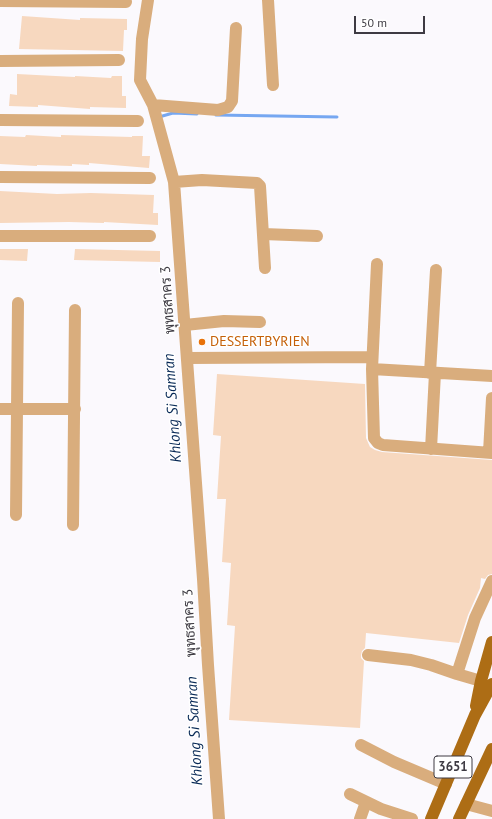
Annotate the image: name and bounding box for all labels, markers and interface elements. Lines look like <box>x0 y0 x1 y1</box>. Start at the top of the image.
scale bar <box>356 8 427 34</box>
text: 50 m <box>361 15 387 30</box>
street label: พุทธสาคร 3 <box>157 265 179 335</box>
place label: DESSERTBYRIEN <box>210 334 310 350</box>
marker: DESSERTBYRIEN <box>197 337 207 347</box>
water label: Khlong Si Samran <box>160 353 186 463</box>
street label: พุทธสาคร 3 <box>180 588 200 658</box>
water label: Khlong Si Samran <box>183 676 207 786</box>
road number: 3651 <box>434 756 472 778</box>

